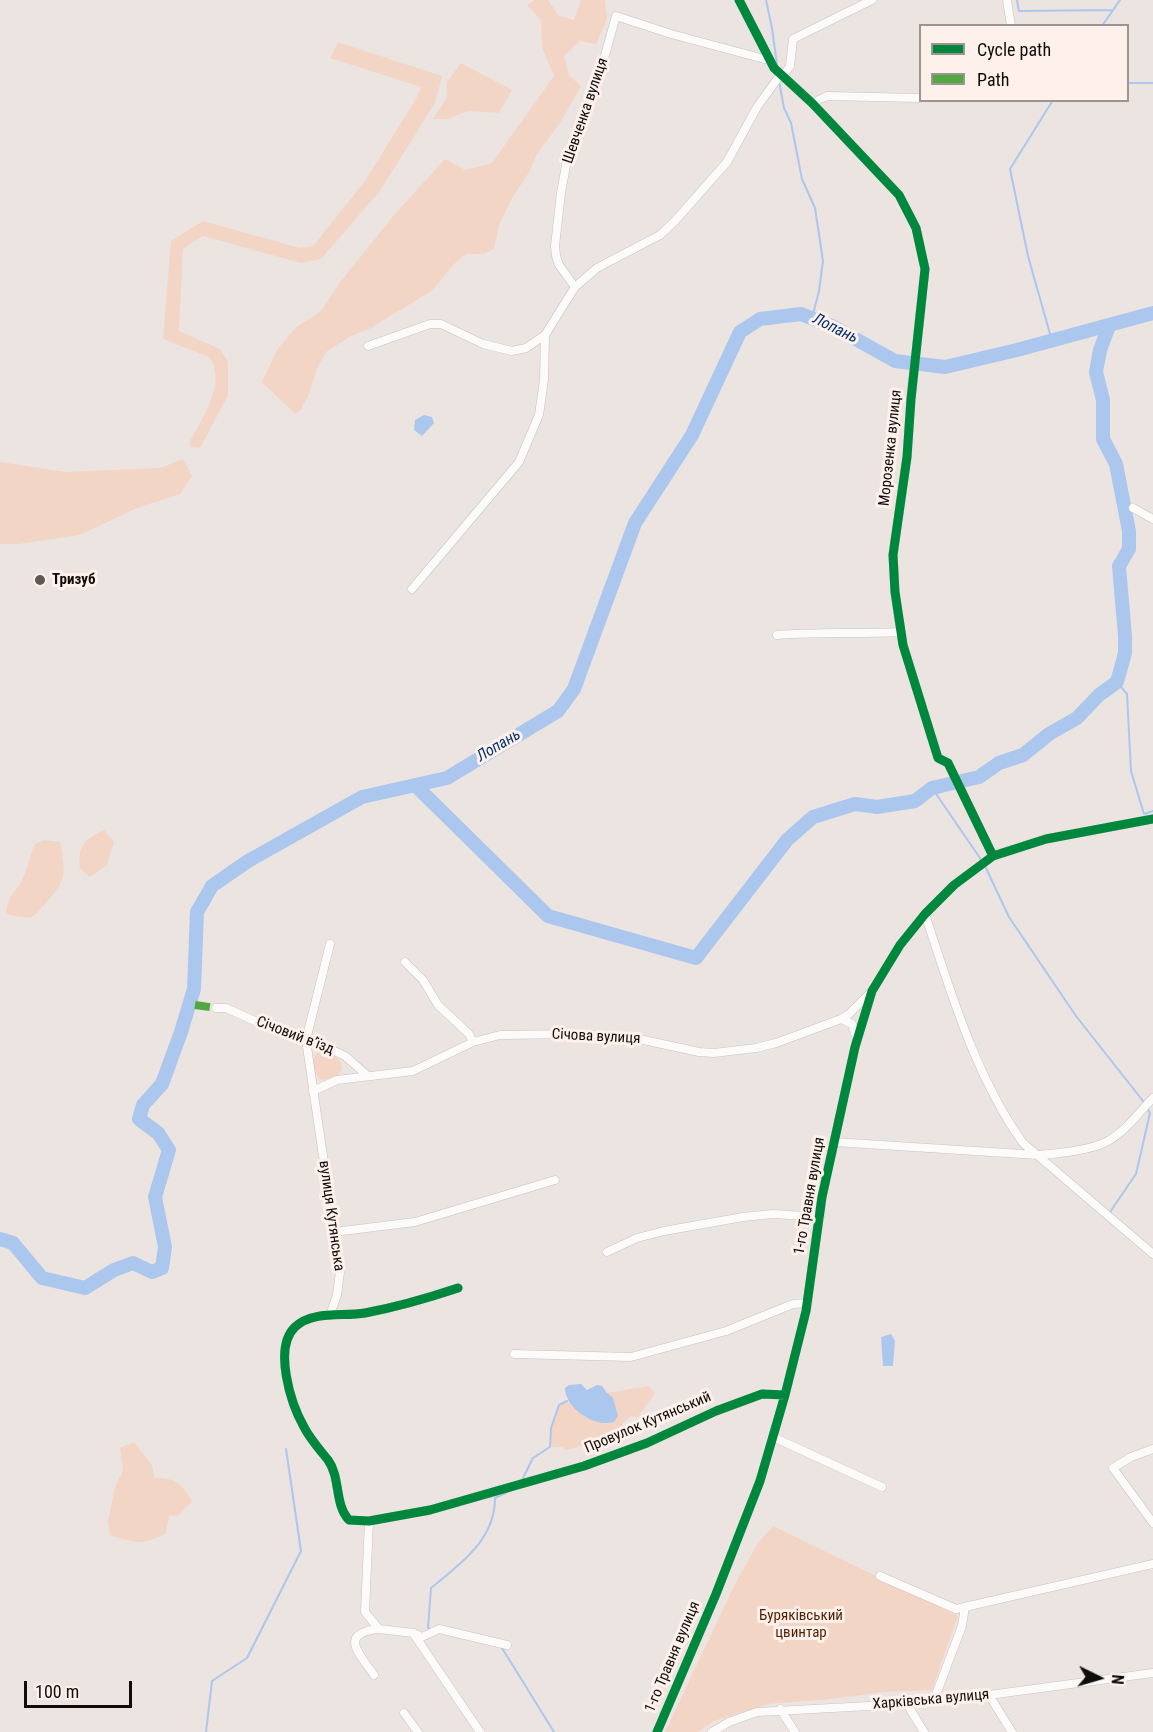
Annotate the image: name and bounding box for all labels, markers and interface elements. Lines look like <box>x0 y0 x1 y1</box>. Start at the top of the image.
legend <box>919 24 1129 102</box>
text: Cycle path <box>977 39 1051 60</box>
street label: Шевченка вулиця <box>560 56 612 166</box>
text: Path <box>977 69 1010 90</box>
water label: Лопань <box>809 310 861 348</box>
street label: Морозенка вулиця <box>876 389 906 507</box>
place label: Тризуб <box>52 571 95 589</box>
marker: Тризуб <box>33 573 47 587</box>
water label: Лопань <box>473 725 525 767</box>
street label: Січовий в’їзд <box>254 1013 336 1059</box>
street label: Січова вулиця <box>551 1026 641 1048</box>
street label: 1-го Травня вулиця <box>791 1136 829 1256</box>
street label: вулиця Кутянська <box>314 1160 348 1272</box>
street label: Провулок Кутянський <box>582 1388 714 1458</box>
street label: 1-го Травня вулиця <box>641 1599 705 1715</box>
park label: Буряківський цвинтар <box>759 1607 843 1642</box>
north arrow <box>1069 1648 1129 1708</box>
scale bar <box>27 1669 135 1707</box>
text: N <box>1108 1674 1127 1685</box>
text: 100 m <box>35 1681 79 1702</box>
street label: Харківська вулиця <box>872 1686 990 1714</box>

